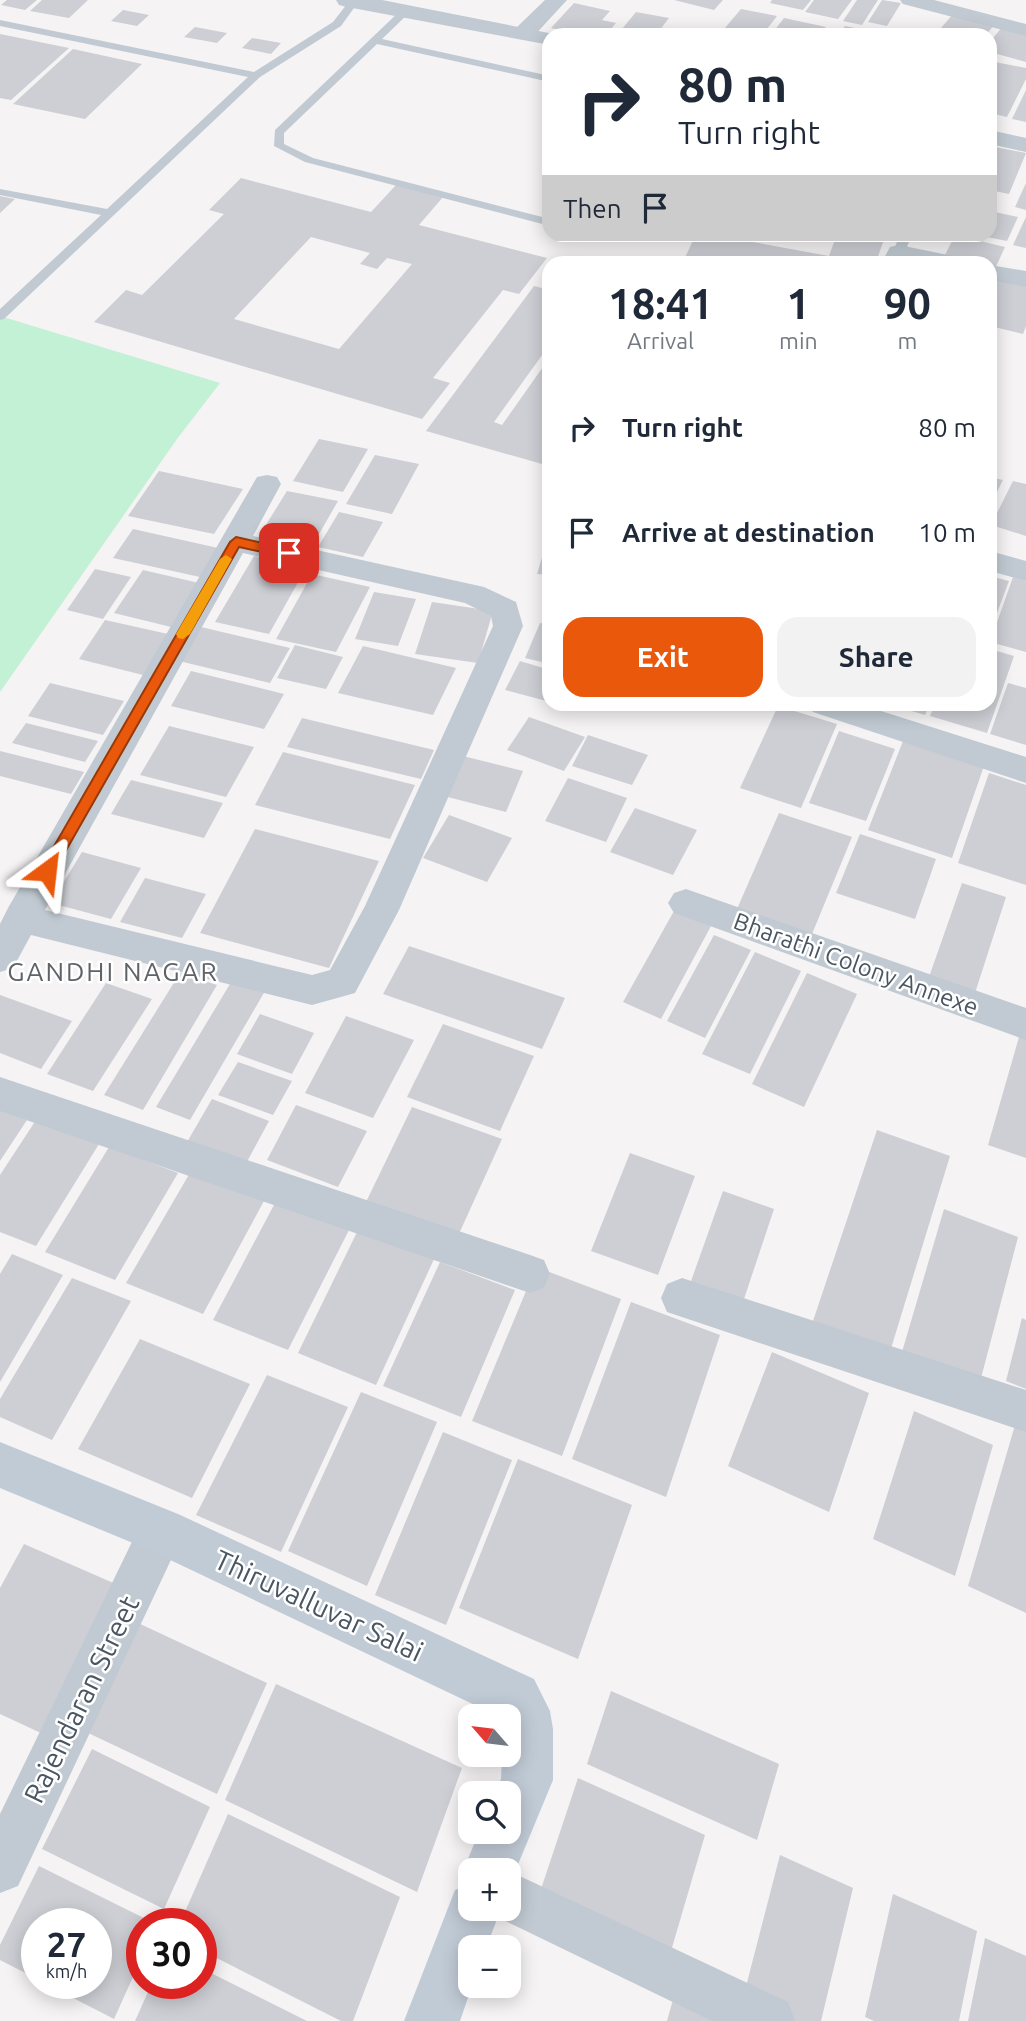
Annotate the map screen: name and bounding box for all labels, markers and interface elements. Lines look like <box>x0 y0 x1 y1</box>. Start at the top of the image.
icon: right <box>563 56 654 147</box>
text: 80 m <box>678 56 787 111</box>
text: Turn right <box>678 114 820 150</box>
icon: arrive <box>636 189 674 227</box>
text: Then <box>563 194 622 223</box>
text: 18:41 <box>608 280 713 327</box>
text: 1 <box>787 280 810 327</box>
text: 90 <box>884 280 931 327</box>
text: Arrival <box>627 328 694 353</box>
text: min <box>779 328 818 353</box>
text: m <box>897 328 917 353</box>
icon: right <box>563 409 601 447</box>
text: Turn right <box>622 413 743 442</box>
text: 80 m <box>918 413 976 442</box>
icon: arrive <box>563 514 601 552</box>
text: Arrive at destination <box>622 518 875 547</box>
text: 10 m <box>918 518 976 547</box>
pin <box>259 523 319 583</box>
icon: arrive <box>270 534 308 572</box>
button: Exit <box>563 617 763 697</box>
button: Share <box>777 617 976 697</box>
position arrow <box>10 834 84 908</box>
street label: Bharathi Colony Annexe <box>730 907 982 1021</box>
district label: GANDHI NAGAR <box>7 957 219 986</box>
street label: Thiruvalluvar Salai <box>210 1543 428 1667</box>
street label: Rajendaran Street <box>17 1590 145 1808</box>
north arrow <box>458 1704 522 1768</box>
map controls <box>458 1704 521 1998</box>
button: search <box>458 1781 521 1844</box>
button: + <box>458 1858 521 1921</box>
speed limit sign: 30 <box>126 1908 217 1999</box>
text: 27 <box>47 1924 86 1964</box>
button: − <box>458 1935 521 1998</box>
text: km/h <box>46 1961 87 1981</box>

